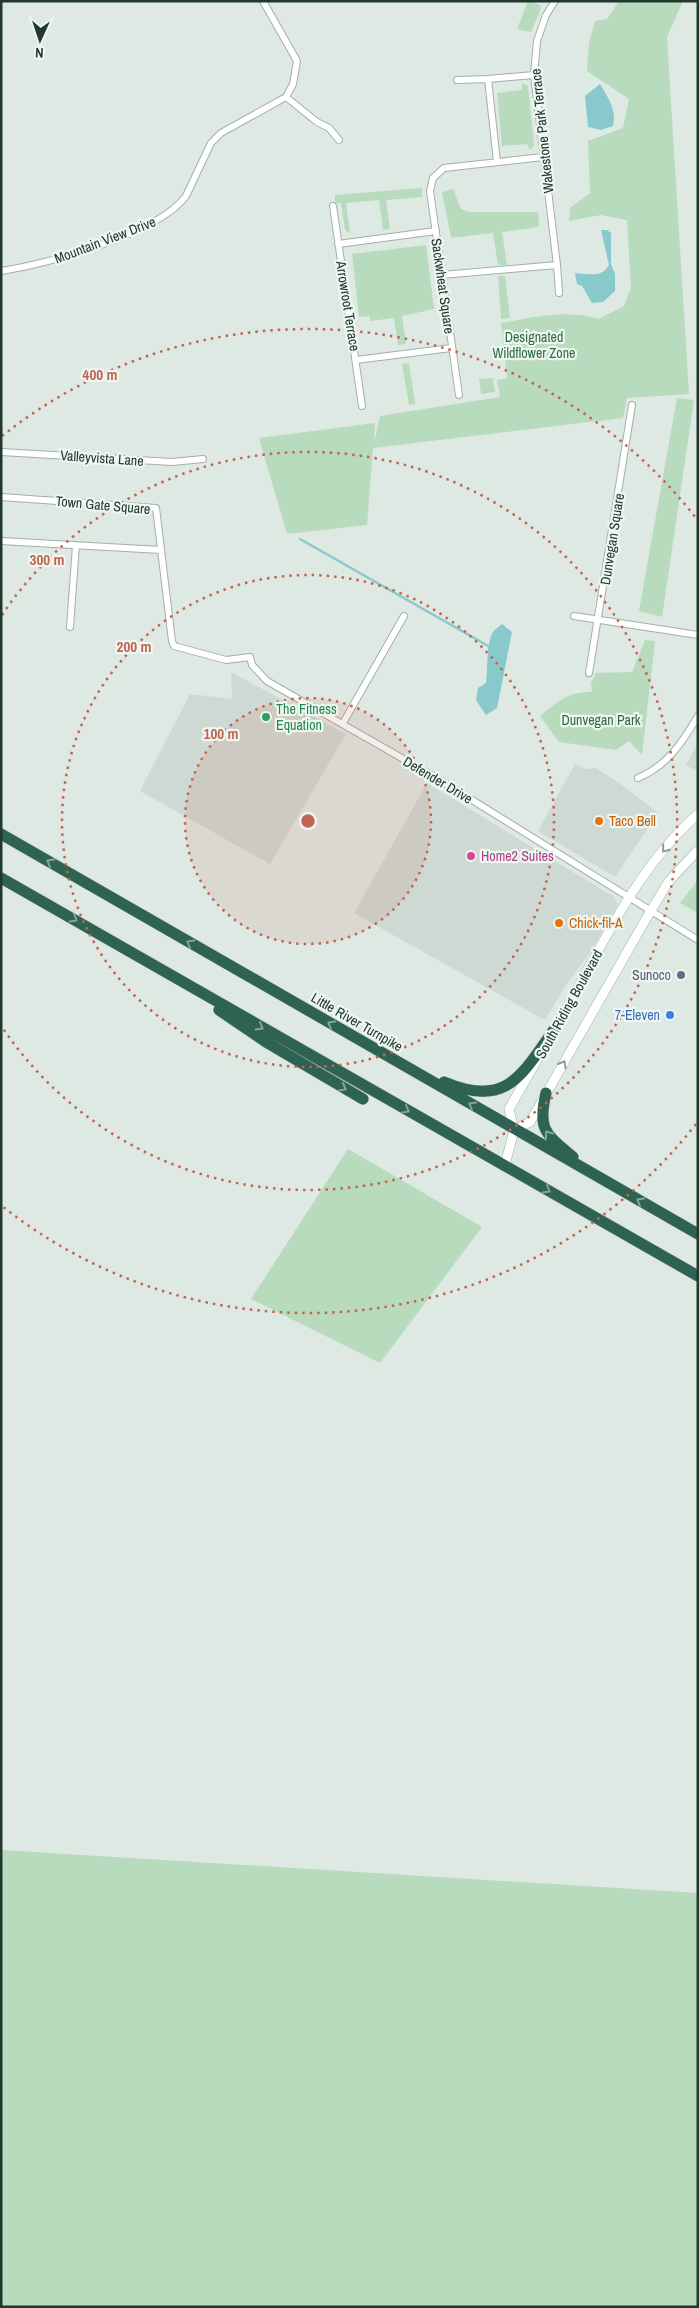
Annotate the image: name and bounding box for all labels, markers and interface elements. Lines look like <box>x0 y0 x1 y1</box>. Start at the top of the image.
north arrow <box>15 15 65 65</box>
text: N <box>35 44 44 62</box>
street label: Wakestone Park Terrace <box>527 68 557 194</box>
street label: Mountain View Drive <box>52 212 158 268</box>
street label: Sackwheat Square <box>427 237 459 335</box>
street label: Arrowroot Terrace <box>332 259 364 352</box>
park label: Designated Wildflower Zone <box>493 328 575 362</box>
text: 400 m <box>83 364 117 385</box>
street label: Valleyvista Lane <box>60 446 144 470</box>
street label: Town Gate Square <box>55 492 151 518</box>
street label: Dunvegan Square <box>596 492 628 586</box>
text: 300 m <box>30 549 64 570</box>
text: 200 m <box>117 636 151 657</box>
place label: The Fitness Equation <box>276 700 337 734</box>
marker: The Fitness Equation <box>260 711 272 723</box>
park label: Dunvegan Park <box>561 711 641 729</box>
text: 100 m <box>204 723 238 744</box>
street label: Defender Drive <box>400 752 476 808</box>
centre of rings <box>299 812 317 830</box>
place label: Taco Bell <box>609 812 656 830</box>
marker: Taco Bell <box>593 815 605 827</box>
one-way arrow <box>661 844 670 853</box>
place label: Home2 Suites <box>481 847 554 865</box>
marker: Home2 Suites <box>465 850 477 862</box>
one-way arrow <box>46 859 55 869</box>
one-way arrow <box>68 913 77 923</box>
place label: Chick-fil-A <box>569 914 623 932</box>
marker: Chick-fil-A <box>553 917 565 929</box>
one-way arrow <box>187 940 196 950</box>
street label: South Riding Boulevard <box>532 946 606 1062</box>
place label: Sunoco <box>632 966 671 984</box>
marker: Sunoco <box>675 969 687 981</box>
street label: Little River Turnpike <box>308 988 406 1056</box>
place label: 7-Eleven <box>615 1006 660 1024</box>
marker: 7-Eleven <box>664 1009 676 1021</box>
one-way arrow <box>254 1021 263 1031</box>
one-way arrow <box>328 1021 337 1031</box>
one-way arrow <box>556 1061 566 1070</box>
one-way arrow <box>338 1082 347 1092</box>
one-way arrow <box>469 1101 478 1111</box>
one-way arrow <box>401 1103 410 1113</box>
one-way arrow <box>545 1130 554 1139</box>
one-way arrow <box>542 1183 551 1193</box>
one-way arrow <box>637 1198 646 1208</box>

